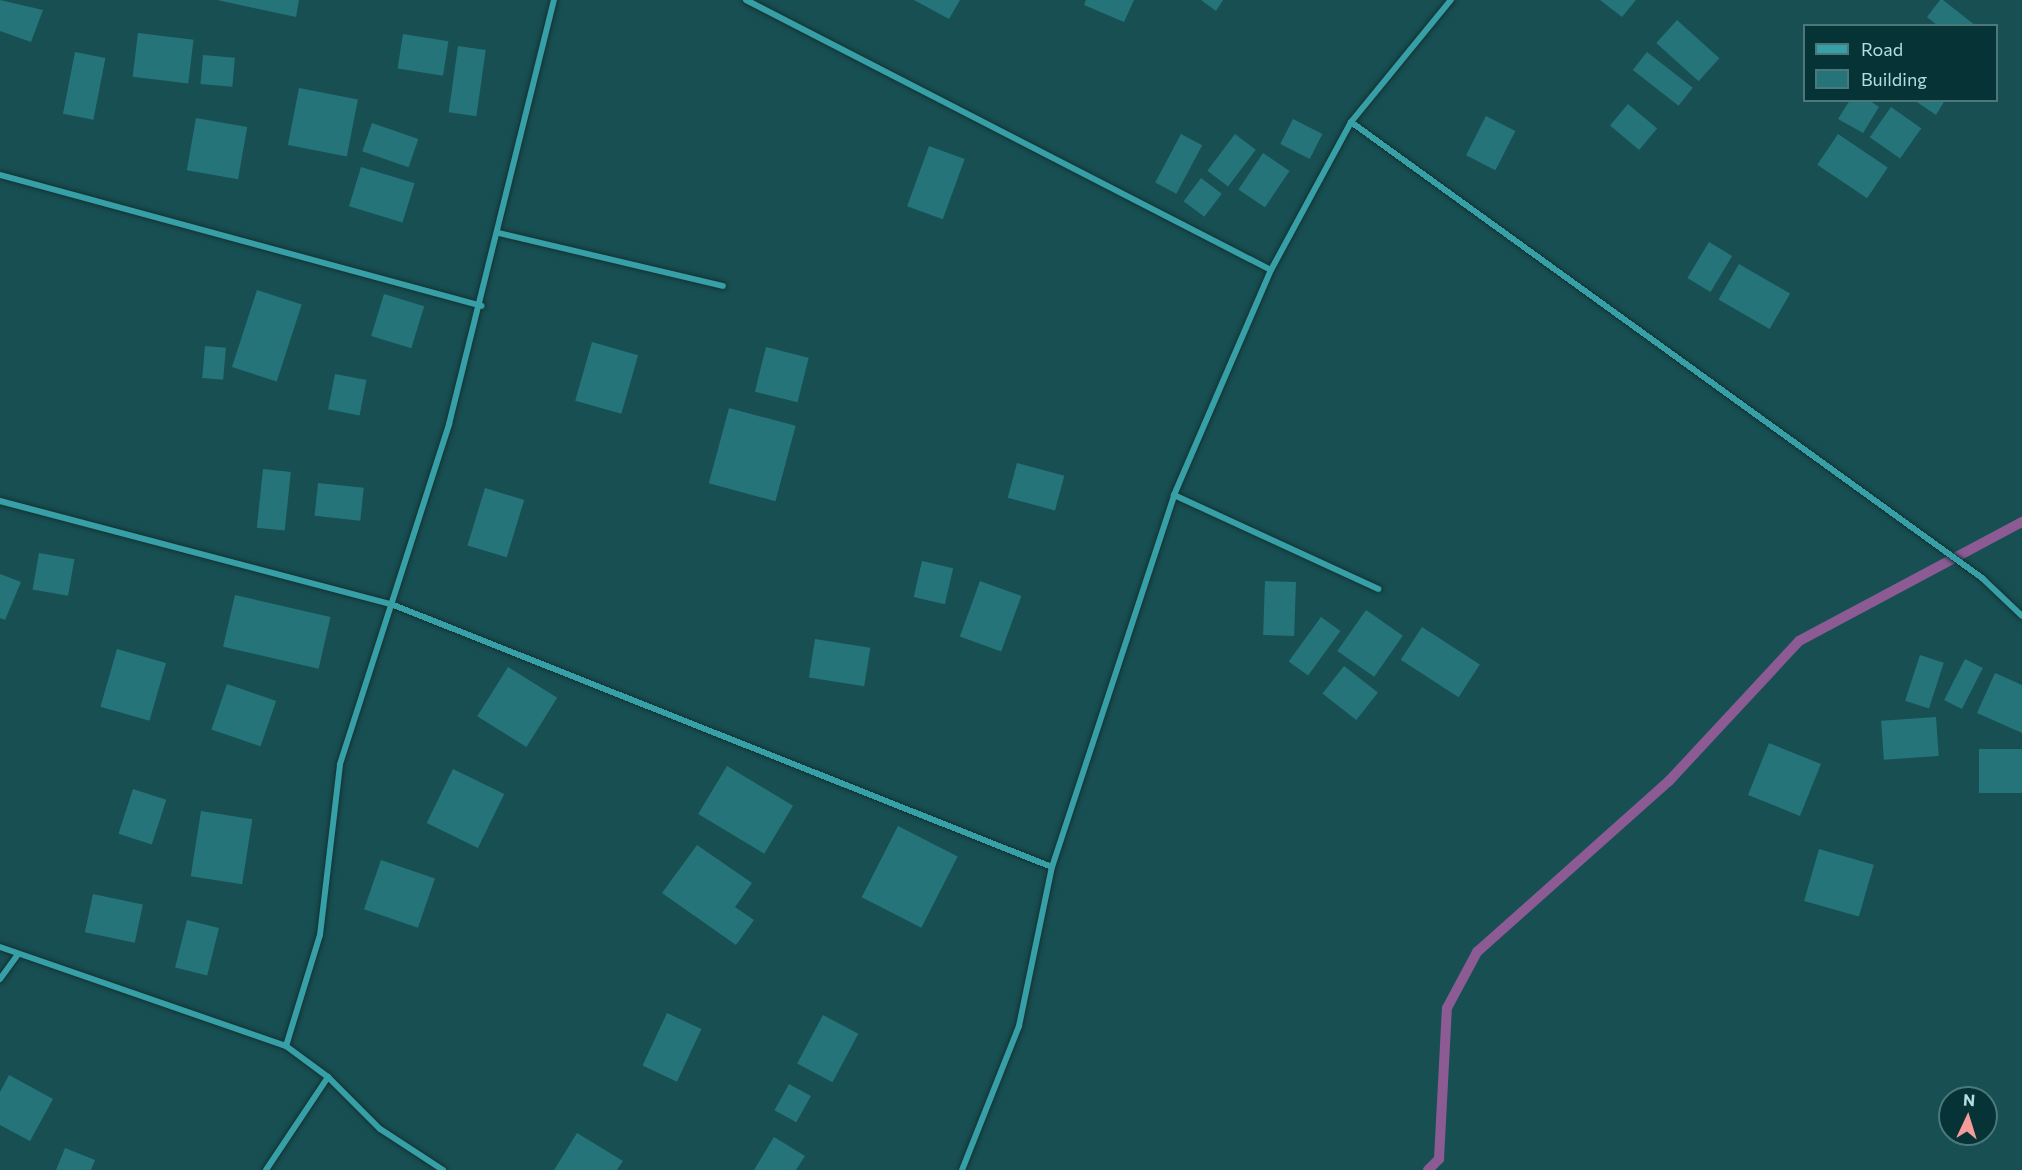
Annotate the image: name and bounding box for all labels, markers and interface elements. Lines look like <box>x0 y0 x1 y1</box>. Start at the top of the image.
legend <box>1803 24 1998 102</box>
text: Road <box>1861 38 1903 60</box>
text: Building <box>1861 68 1927 90</box>
north arrow <box>1938 1086 1998 1146</box>
text: N <box>1963 1090 1976 1109</box>

